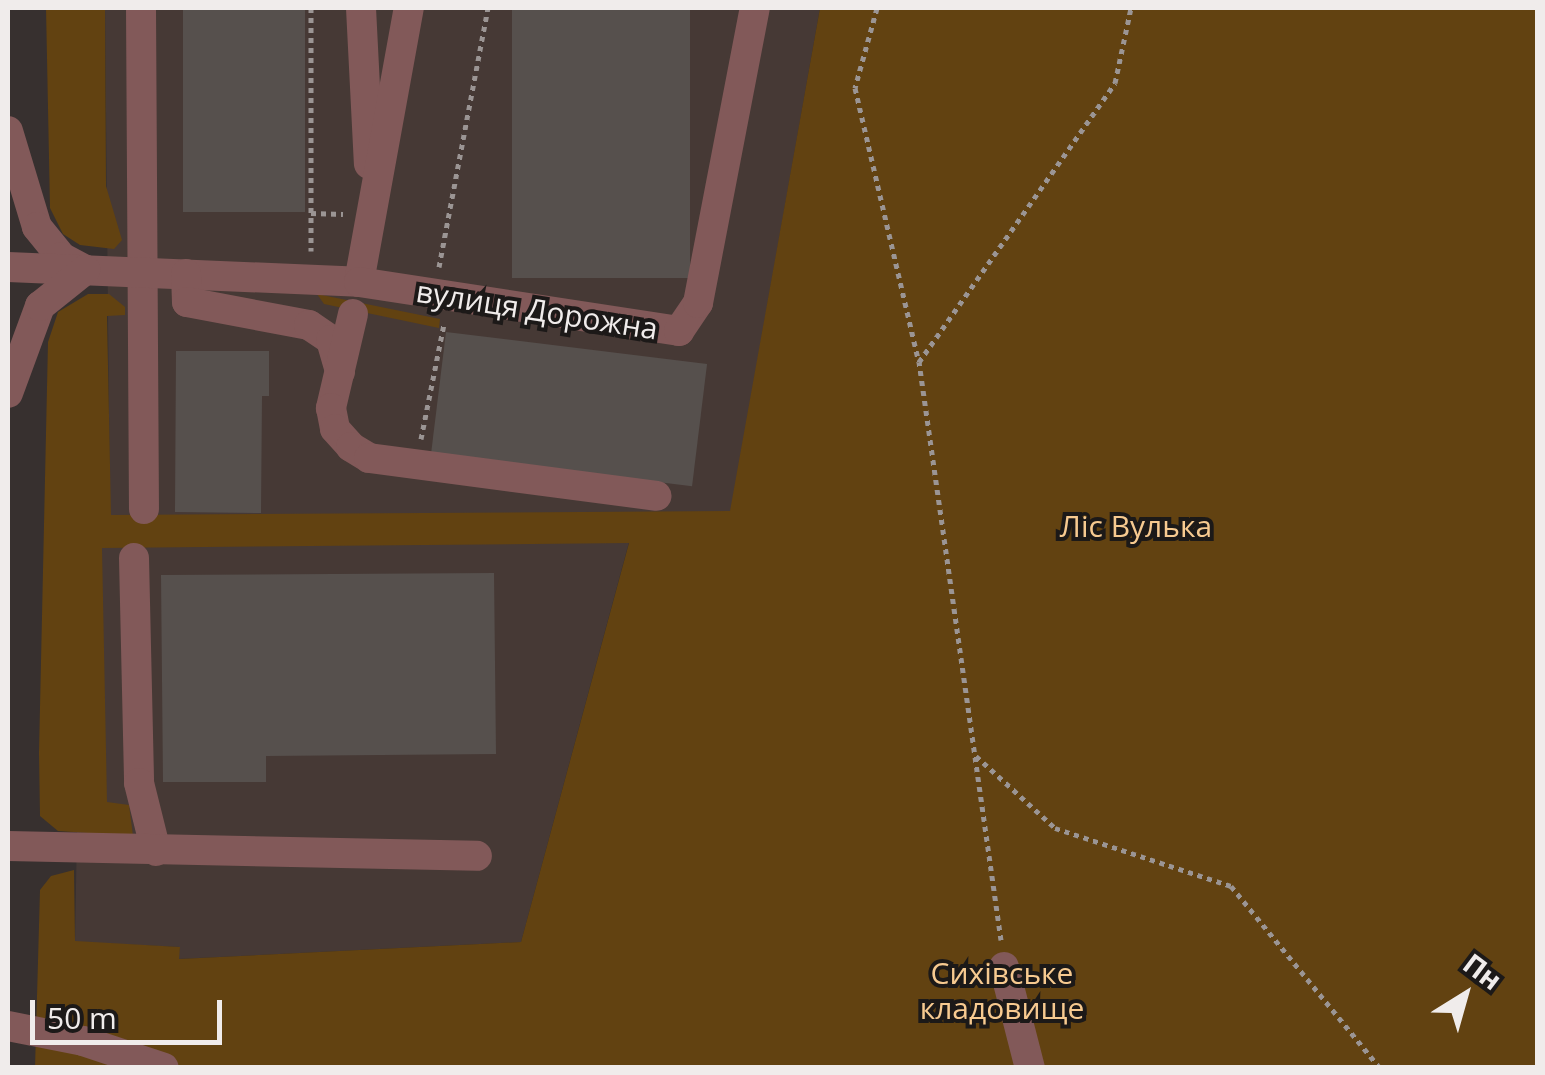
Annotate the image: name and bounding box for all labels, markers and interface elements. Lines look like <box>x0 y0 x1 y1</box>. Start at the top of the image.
street label: вулиця Дорожна <box>414 273 660 347</box>
park label: Ліс Вулька <box>1060 508 1212 544</box>
text: Пн <box>1456 944 1510 998</box>
north arrow <box>1415 945 1515 1045</box>
park label: Сихівське кладовище <box>920 955 1084 1026</box>
scale bar <box>35 980 228 1042</box>
text: 50 m <box>47 997 117 1038</box>

